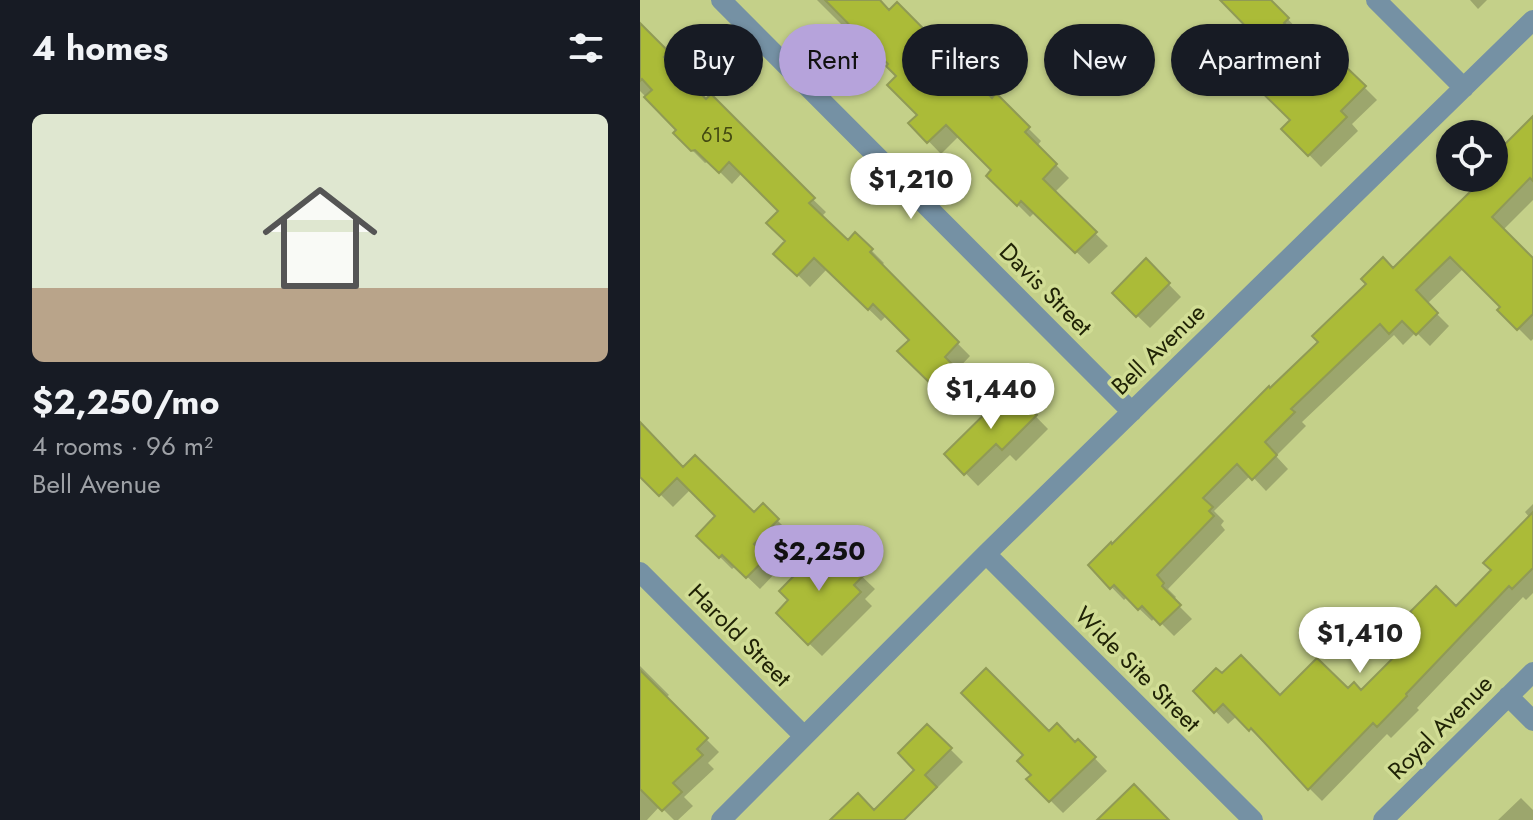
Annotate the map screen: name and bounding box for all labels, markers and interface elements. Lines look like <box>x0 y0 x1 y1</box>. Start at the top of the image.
text: 4 homes <box>32 24 168 73</box>
chip: Buy <box>664 24 763 96</box>
chip: Rent <box>779 24 886 96</box>
chip: Filters <box>902 24 1028 96</box>
chip: New <box>1044 24 1155 96</box>
chip: Apartment <box>1171 24 1349 96</box>
icon: filters <box>564 26 608 70</box>
map controls <box>1436 120 1508 192</box>
button: locate <box>1436 120 1508 192</box>
house number: 615 <box>701 121 733 150</box>
pin: $1,210 <box>846 153 976 221</box>
text: $1,210 <box>868 160 954 198</box>
icon: home <box>248 166 392 310</box>
street label: Davis Street <box>992 235 1101 344</box>
street label: Bell Avenue <box>1103 295 1213 403</box>
pin: $1,440 <box>926 363 1056 431</box>
text: $1,440 <box>945 370 1037 408</box>
text: $2,250/mo <box>32 378 219 427</box>
text: 4 rooms · 96 m² <box>32 427 213 465</box>
text: Bell Avenue <box>32 465 161 503</box>
pin: $2,250 <box>754 525 884 593</box>
text: $2,250 <box>773 532 865 570</box>
street label: Harold Street <box>680 575 800 695</box>
street label: Wide Site Street <box>1067 598 1209 740</box>
pin: $1,410 <box>1295 607 1425 675</box>
text: $1,410 <box>1317 614 1403 652</box>
street label: Royal Avenue <box>1380 667 1500 787</box>

